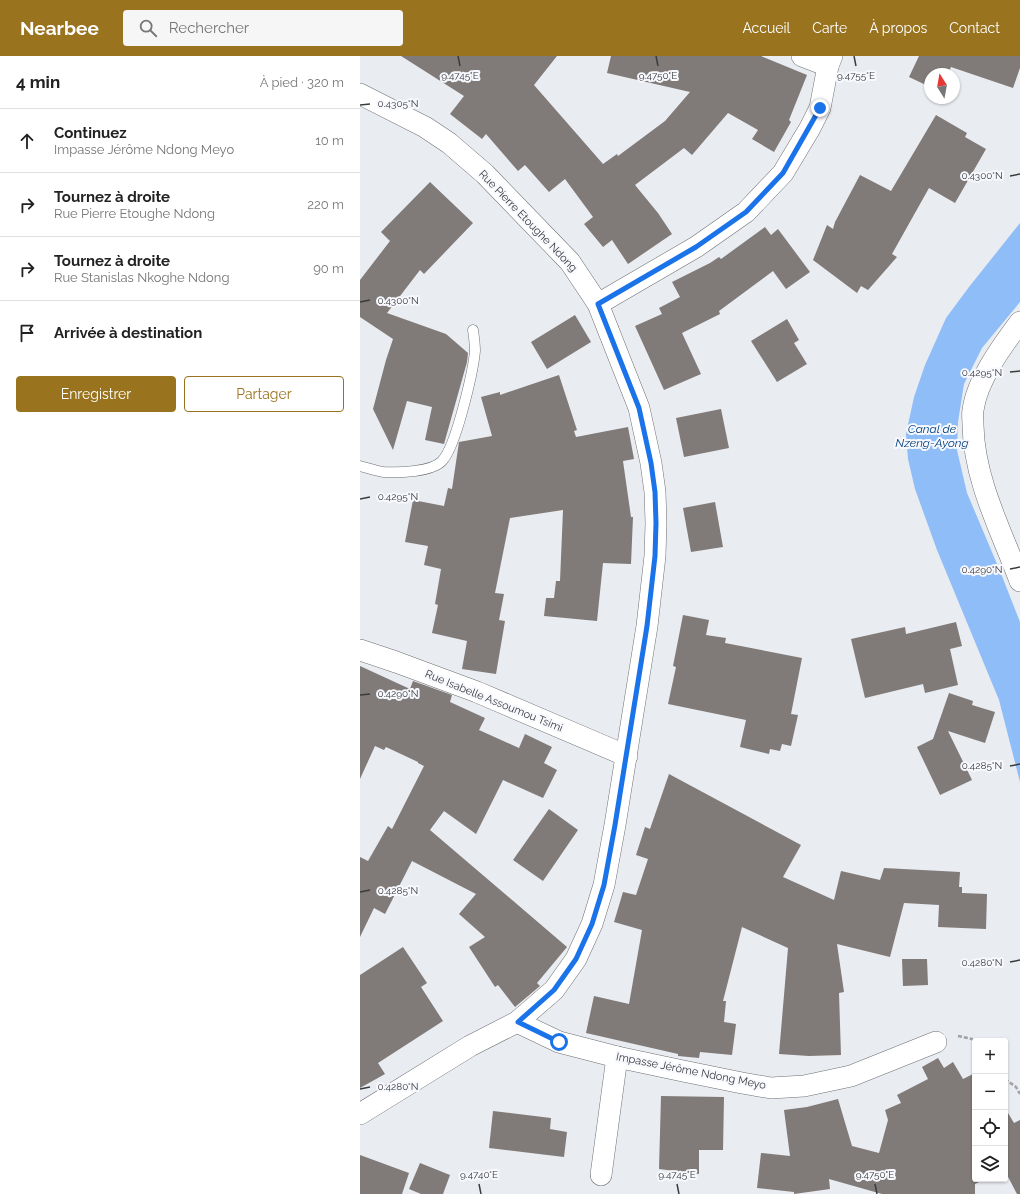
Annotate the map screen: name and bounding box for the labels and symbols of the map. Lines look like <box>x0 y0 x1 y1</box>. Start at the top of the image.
north arrow <box>924 68 960 104</box>
text: 9.4745°E <box>441 70 479 81</box>
text: 9.4750°E <box>639 70 677 81</box>
text: 9.4755°E <box>837 70 875 81</box>
text: 0.4305°N <box>378 98 418 109</box>
route end <box>811 99 829 117</box>
street label: Rue Pierre Etoughe Ndong <box>476 168 580 274</box>
text: 0.4300°N <box>961 170 1003 181</box>
text: 0.4300°N <box>377 295 419 306</box>
text: 0.4295°N <box>962 367 1002 378</box>
water label: Canal de Nzeng-Ayong <box>895 422 969 450</box>
text: 0.4295°N <box>378 491 418 502</box>
text: 0.4290°N <box>962 564 1002 575</box>
street label: Rue Isabelle Assoumou Tsimi <box>423 667 565 735</box>
text: 0.4290°N <box>378 688 418 699</box>
text: 0.4285°N <box>962 760 1002 771</box>
text: 0.4285°N <box>378 885 418 896</box>
text: 0.4280°N <box>962 957 1002 968</box>
route start <box>550 1033 568 1051</box>
street label: Impasse Jérôme Ndong Meyo <box>615 1050 767 1092</box>
text: 0.4280°N <box>378 1081 418 1092</box>
text: 9.4740°E <box>460 1169 498 1180</box>
text: 9.4745°E <box>658 1169 696 1180</box>
text: 9.4750°E <box>856 1169 894 1180</box>

